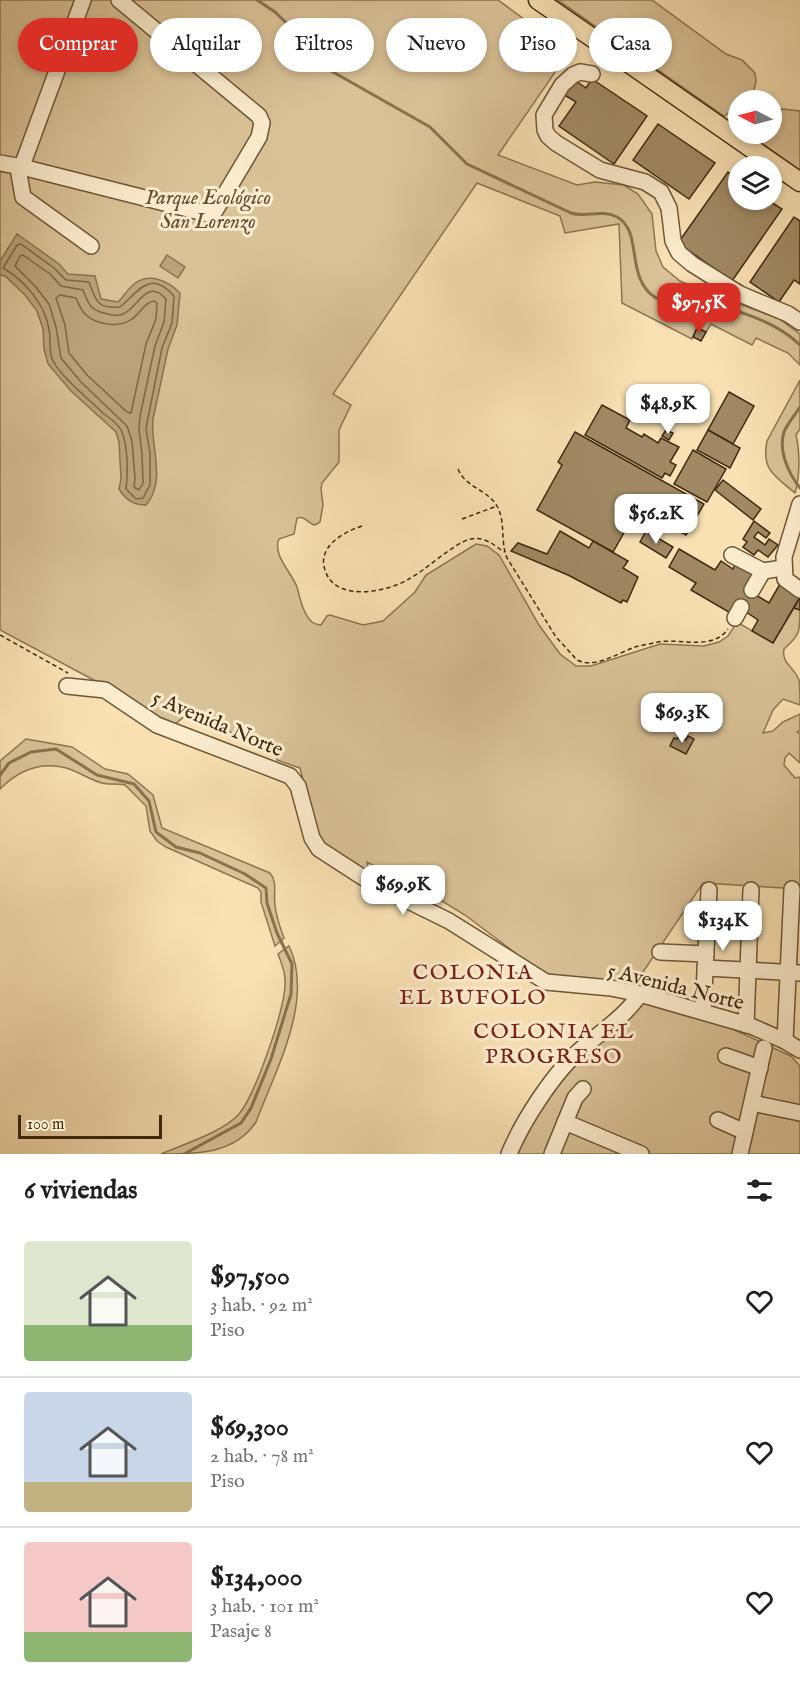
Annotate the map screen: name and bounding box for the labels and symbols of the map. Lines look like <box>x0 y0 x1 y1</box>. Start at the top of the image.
north arrow <box>728 90 782 144</box>
park label: Parque Ecológico San Lorenzo <box>145 185 271 236</box>
pin: $97.5K <box>650 283 748 334</box>
pin: $48.9K <box>619 384 717 435</box>
pin: $56.2K <box>607 494 705 545</box>
street label: 5 Avenida Norte <box>148 685 287 764</box>
pin: $69.3K <box>633 693 731 744</box>
pin: $69.9K <box>354 865 452 916</box>
pin: $134K <box>681 901 765 952</box>
street label: 5 Avenida Norte <box>605 957 747 1018</box>
district label: COLONIA EL BUFOLO <box>399 959 547 1012</box>
district label: COLONIA EL PROGRESO <box>473 1018 635 1071</box>
scale bar <box>18 1112 162 1140</box>

